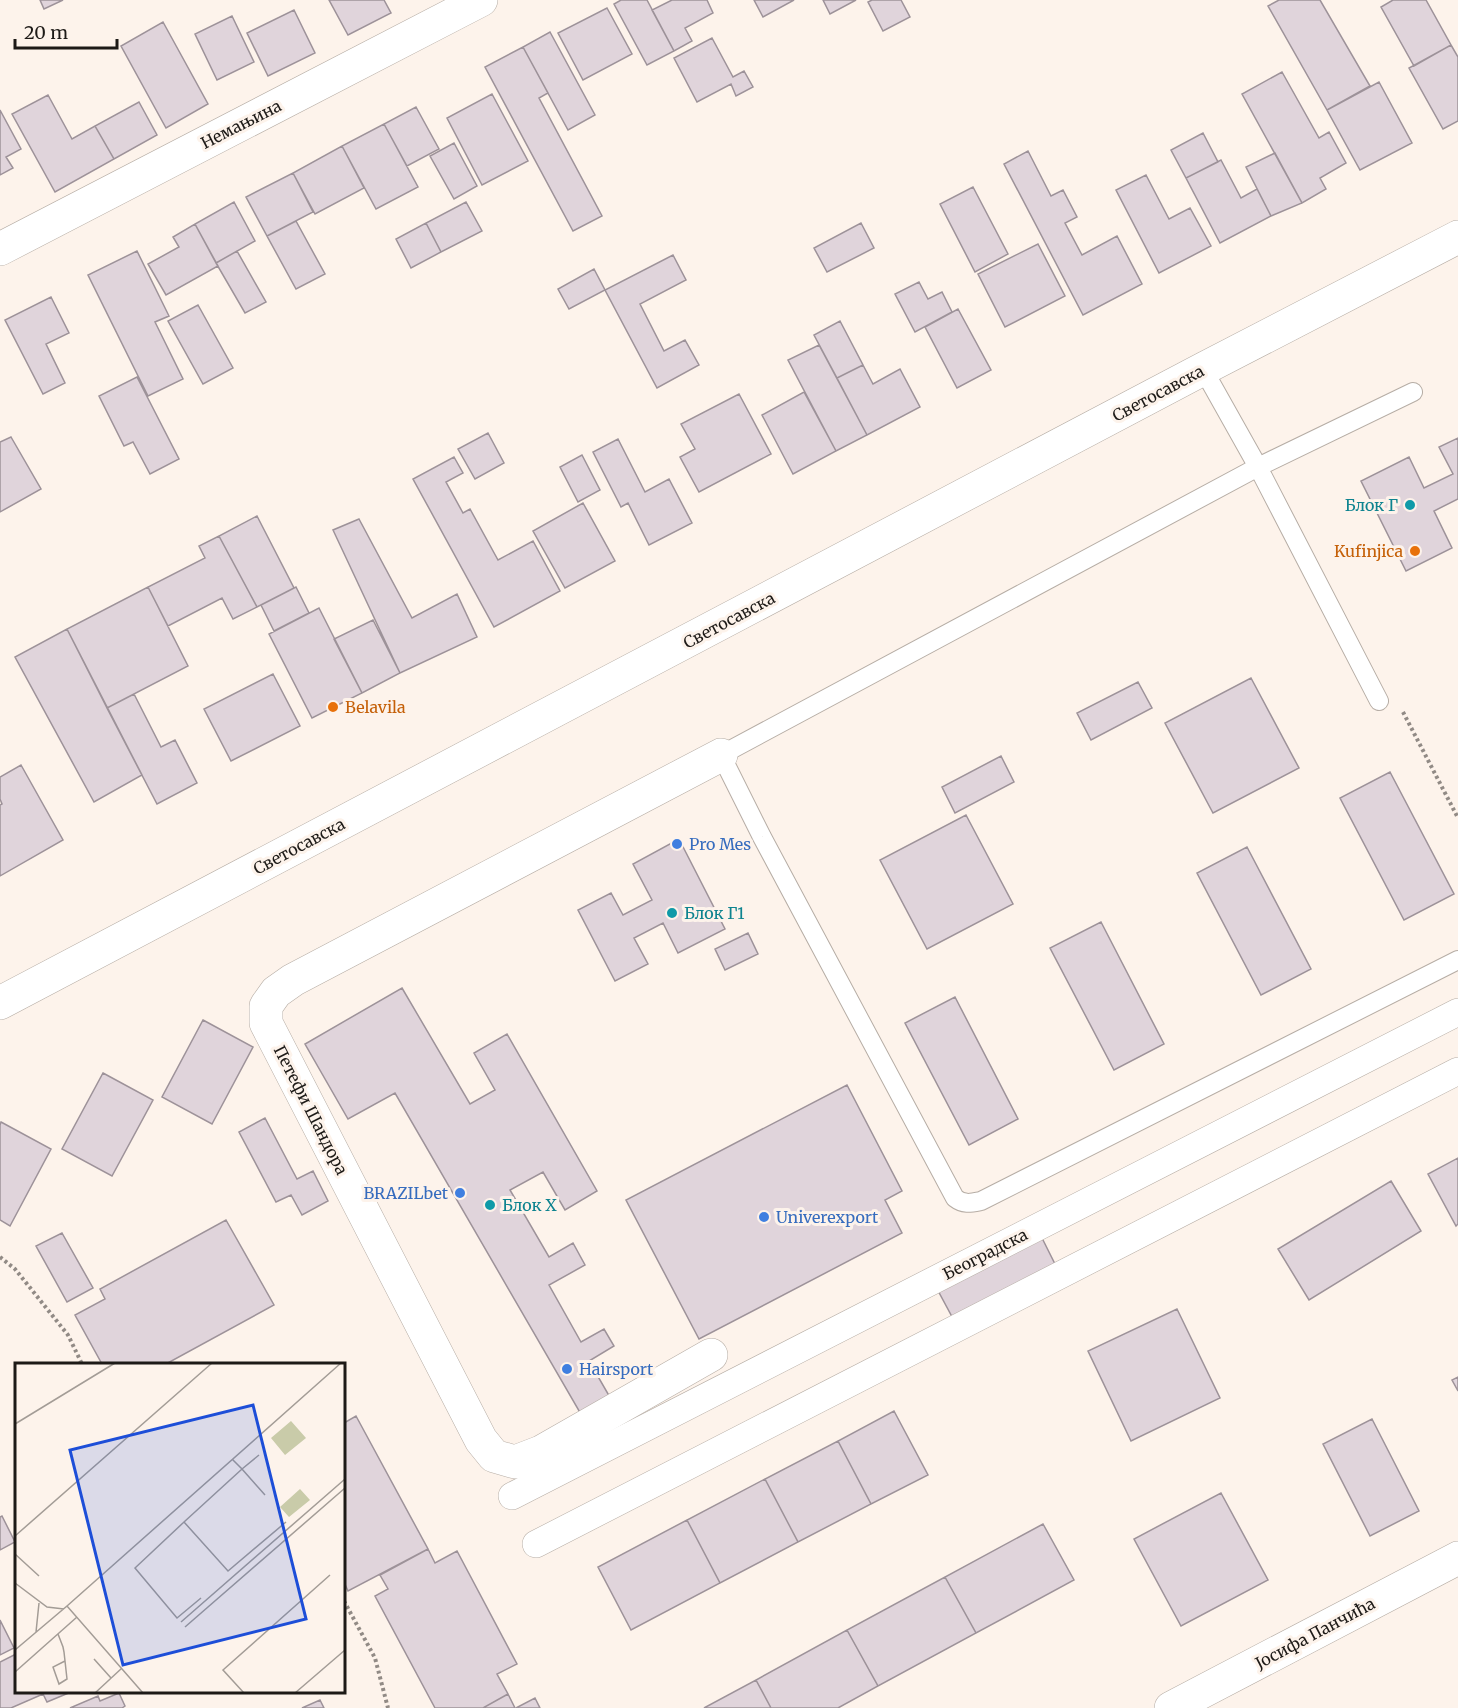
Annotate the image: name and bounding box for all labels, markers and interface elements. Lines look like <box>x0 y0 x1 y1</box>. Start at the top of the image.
scale bar <box>15 12 117 50</box>
text: 20 m <box>24 21 68 44</box>
street label: Немањина <box>197 95 285 153</box>
street label: Светосавска <box>1109 360 1208 426</box>
place label: Блок Г <box>1345 495 1398 515</box>
marker: Блок Г <box>1403 498 1417 512</box>
place label: Kufinjica <box>1334 541 1403 561</box>
marker: Kufinjica <box>1408 544 1422 558</box>
street label: Светосавска <box>680 587 779 653</box>
place label: Belavila <box>345 697 406 717</box>
marker: Belavila <box>326 700 340 714</box>
street label: Светосавска <box>250 813 349 879</box>
place label: Pro Mes <box>689 834 751 854</box>
marker: Pro Mes <box>670 837 684 851</box>
place label: Блок Г1 <box>684 903 745 923</box>
marker: Блок Г1 <box>665 906 679 920</box>
street label: Петефи Шандора <box>270 1042 352 1178</box>
place label: BRAZILbet <box>364 1183 449 1203</box>
marker: BRAZILbet <box>453 1186 467 1200</box>
place label: Блок Х <box>502 1195 557 1215</box>
marker: Блок Х <box>483 1198 497 1212</box>
place label: Univerexport <box>776 1207 879 1227</box>
marker: Univerexport <box>757 1210 771 1224</box>
street label: Београдска <box>939 1224 1031 1284</box>
place label: Hairsport <box>579 1359 654 1379</box>
marker: Hairsport <box>560 1362 574 1376</box>
inset map <box>15 1363 345 1693</box>
street label: Јосифа Панчића <box>1251 1593 1379 1673</box>

